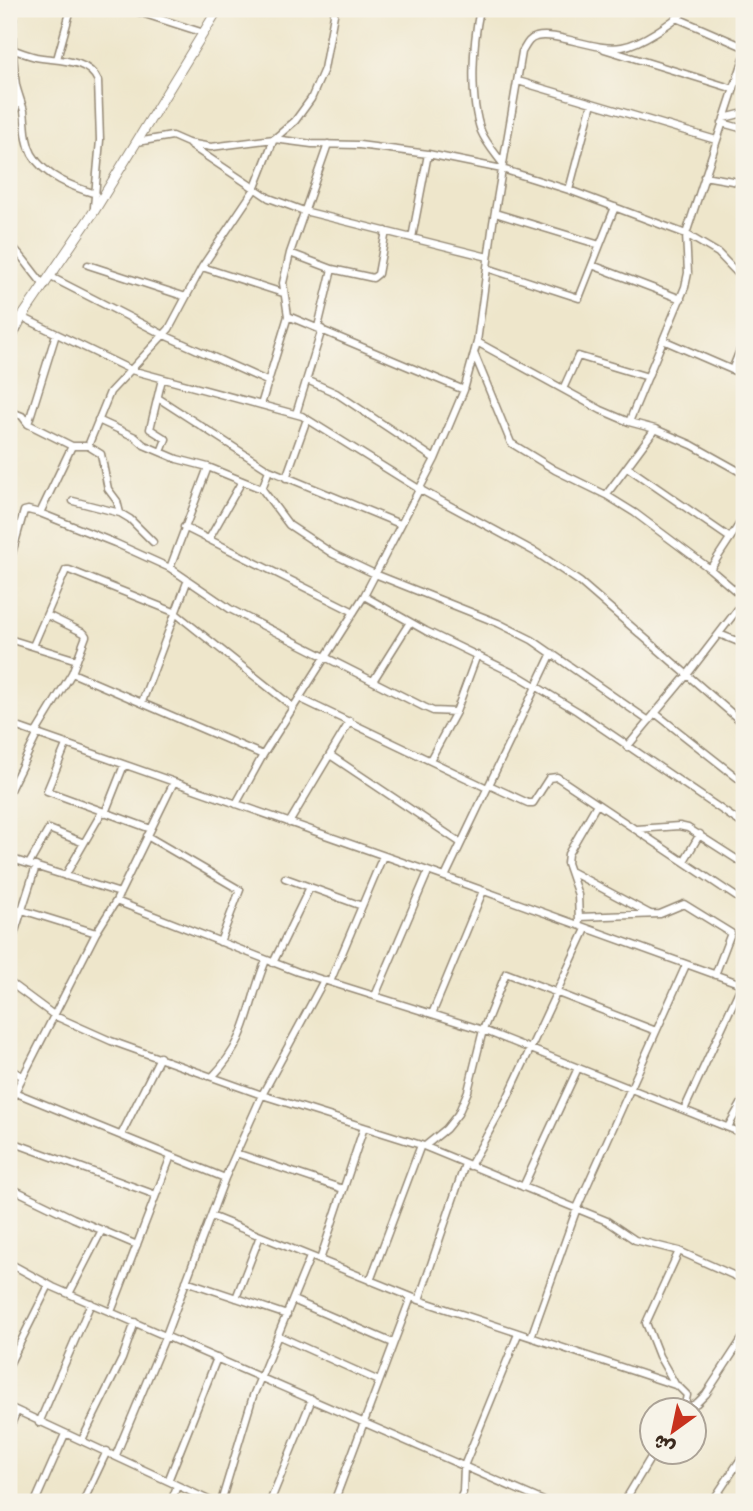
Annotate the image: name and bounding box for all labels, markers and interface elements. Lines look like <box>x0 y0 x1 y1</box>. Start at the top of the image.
north arrow <box>638 1396 708 1466</box>
text: ش <box>649 1429 679 1459</box>

